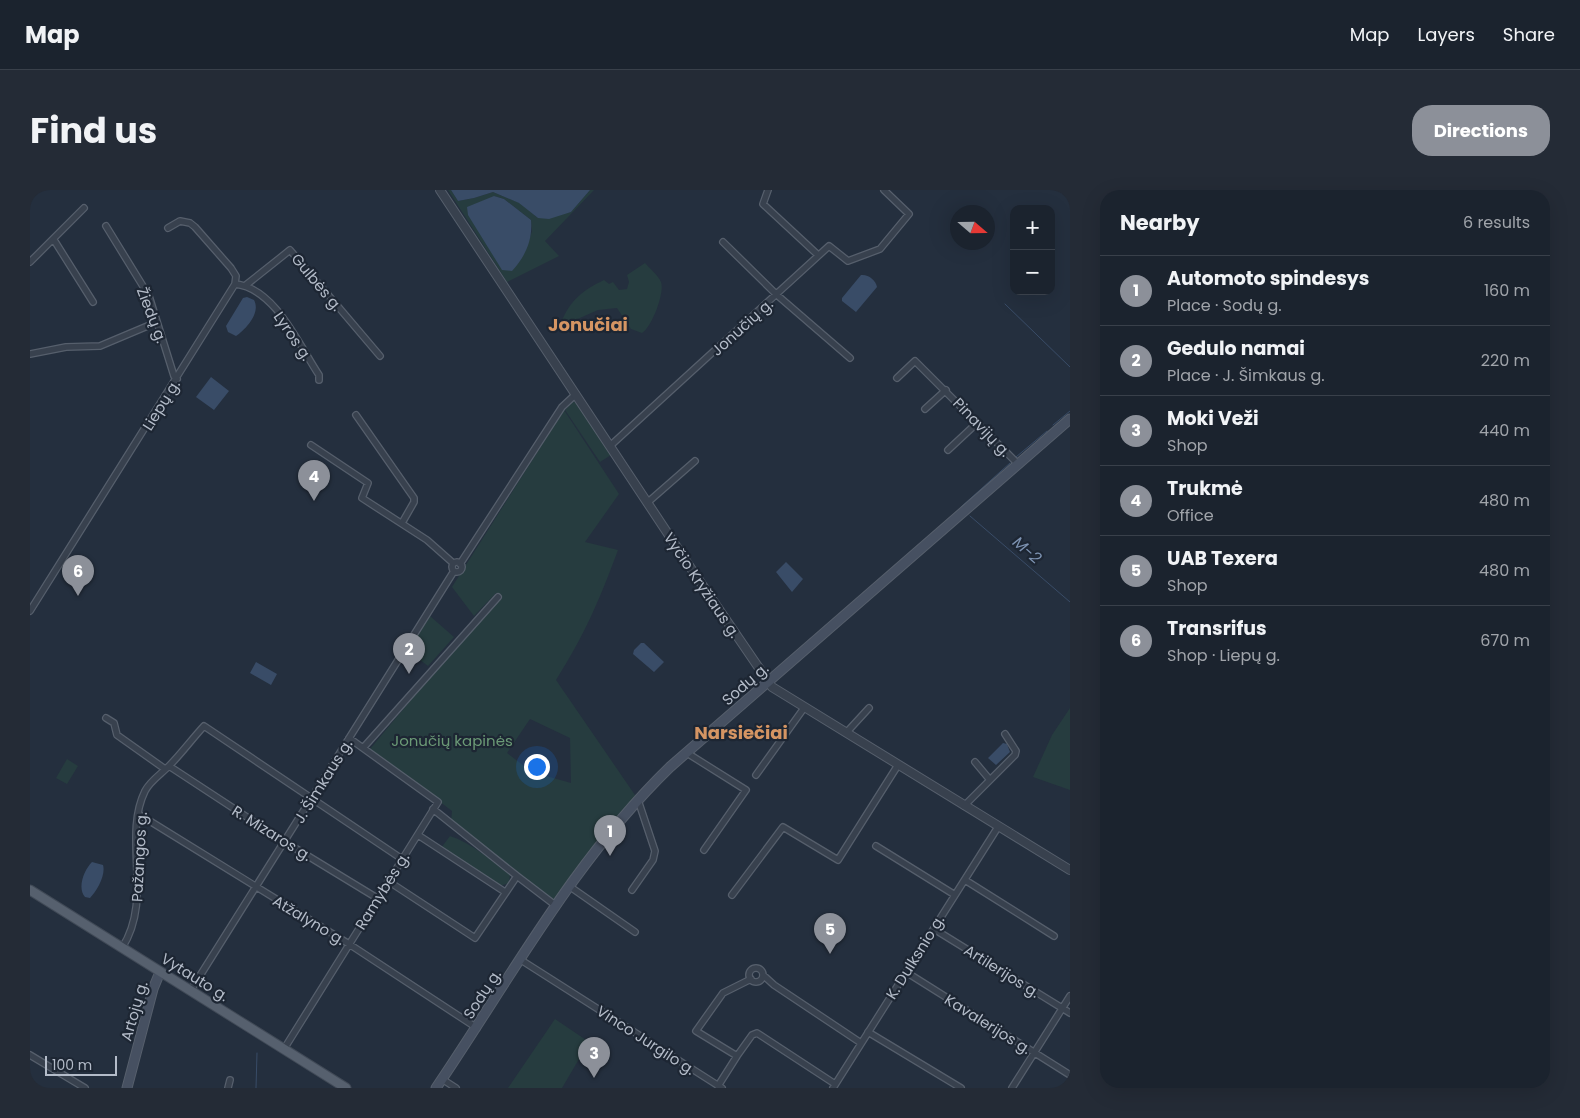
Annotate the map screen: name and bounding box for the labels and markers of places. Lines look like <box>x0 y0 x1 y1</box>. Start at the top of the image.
pin: 4 <box>298 460 330 501</box>
pin: 6 <box>62 555 94 596</box>
pin: 2 <box>393 633 425 674</box>
pin: 1 <box>594 815 626 856</box>
pin: 5 <box>814 913 846 954</box>
pin: 3 <box>578 1037 610 1078</box>

